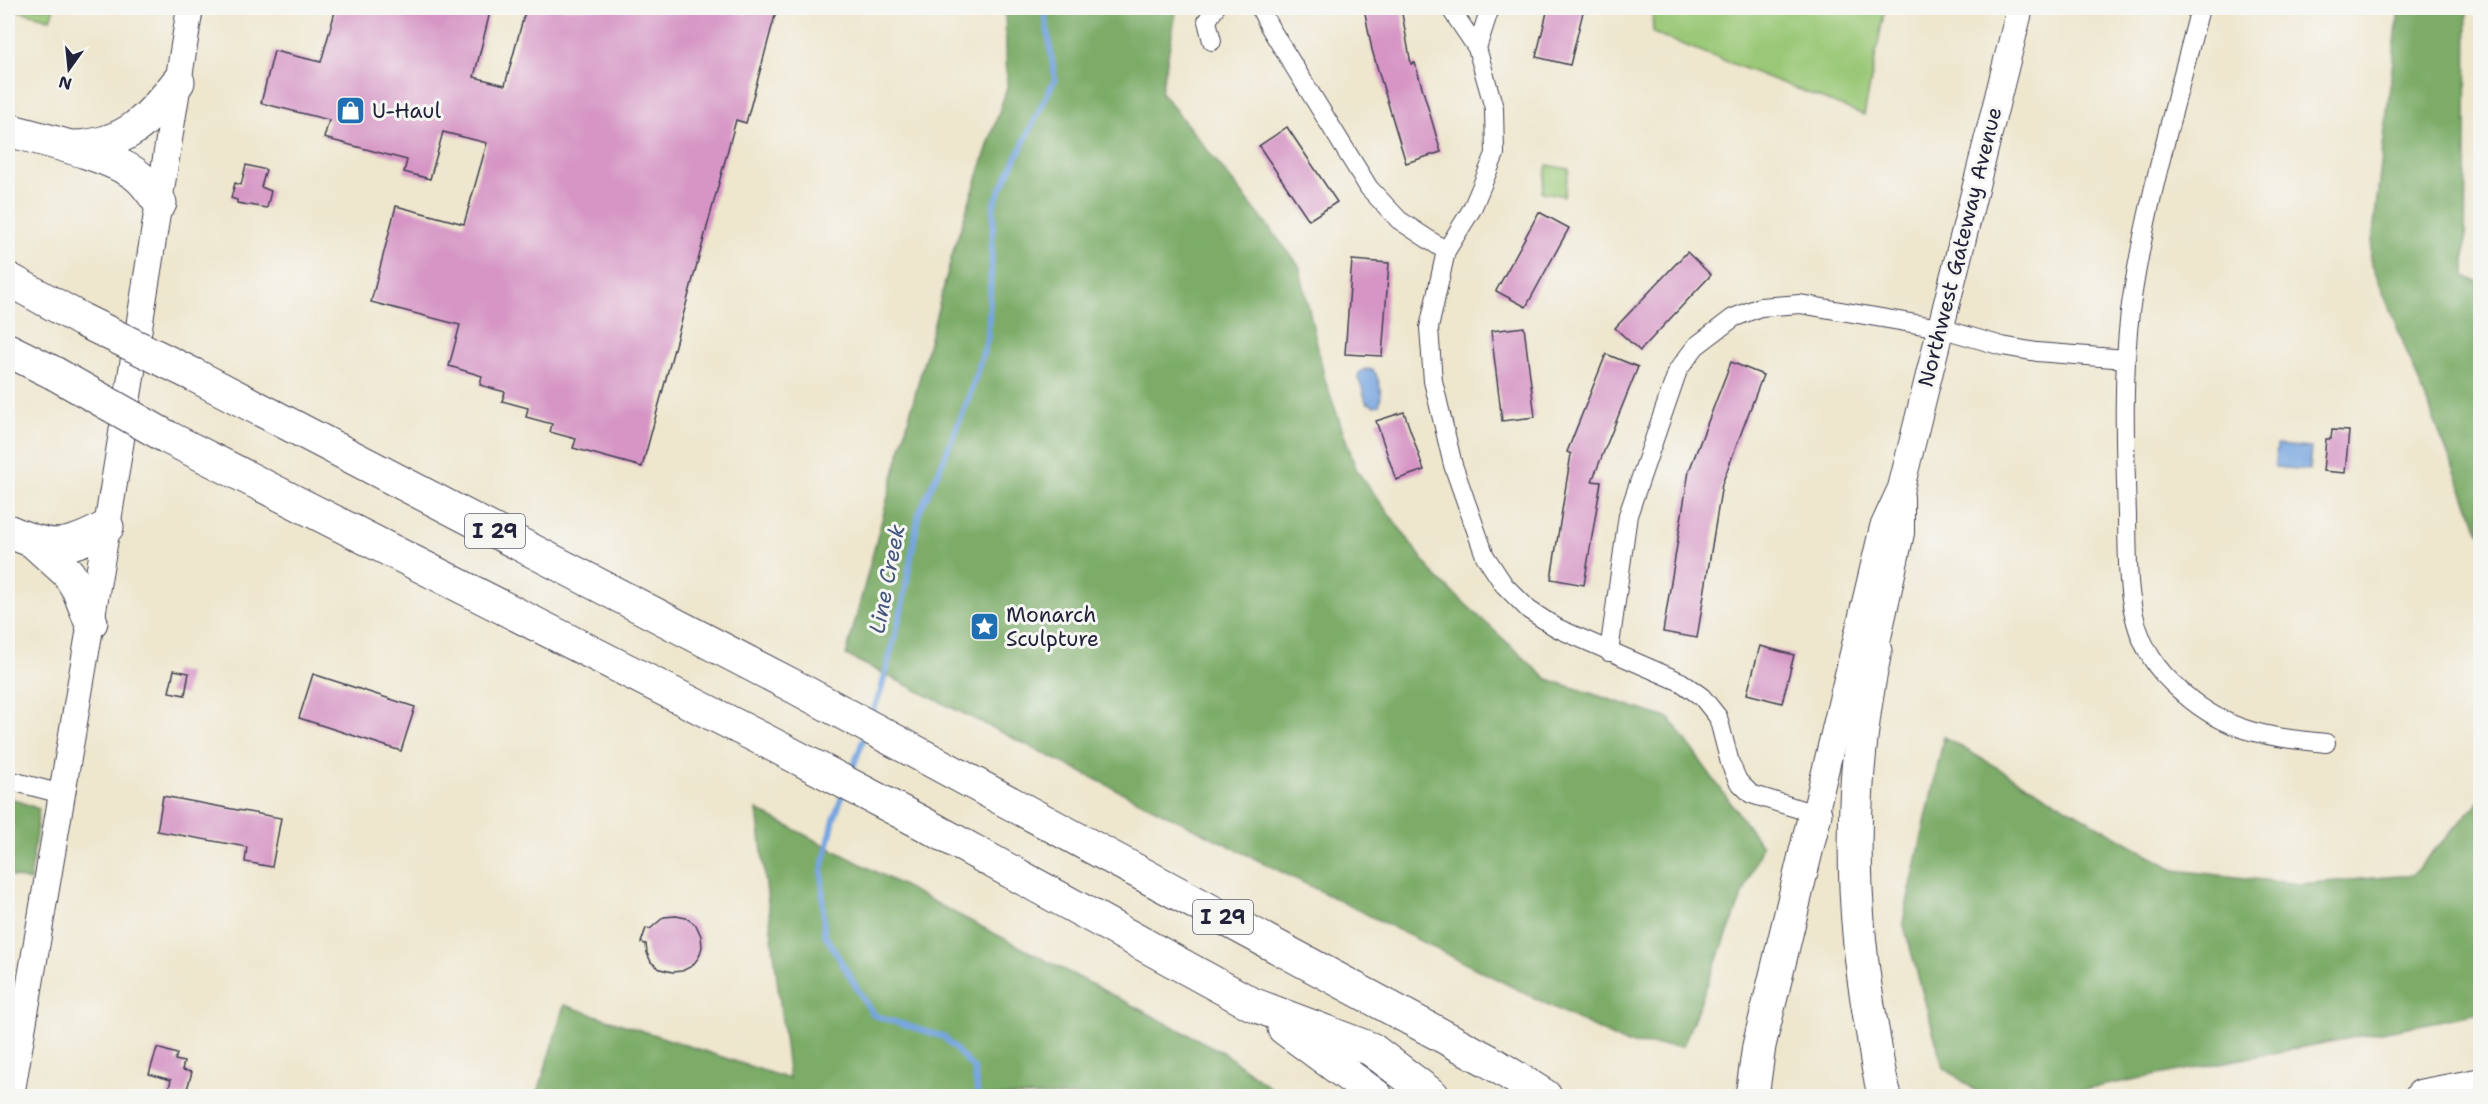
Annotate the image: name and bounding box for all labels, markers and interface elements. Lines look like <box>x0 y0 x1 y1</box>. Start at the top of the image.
north arrow <box>39 39 99 99</box>
text: N <box>56 71 74 95</box>
shop icon: U-Haul <box>335 95 367 127</box>
place label: U-Haul <box>372 97 442 125</box>
street label: Northwest Gateway Avenue <box>1912 104 2008 390</box>
road number: I 29 <box>465 514 525 548</box>
water label: Line Creek <box>862 522 912 636</box>
place label: Monarch Sculpture <box>1006 601 1099 653</box>
place icon: Monarch Sculpture <box>969 611 1001 643</box>
road number: I 29 <box>1193 900 1253 934</box>

